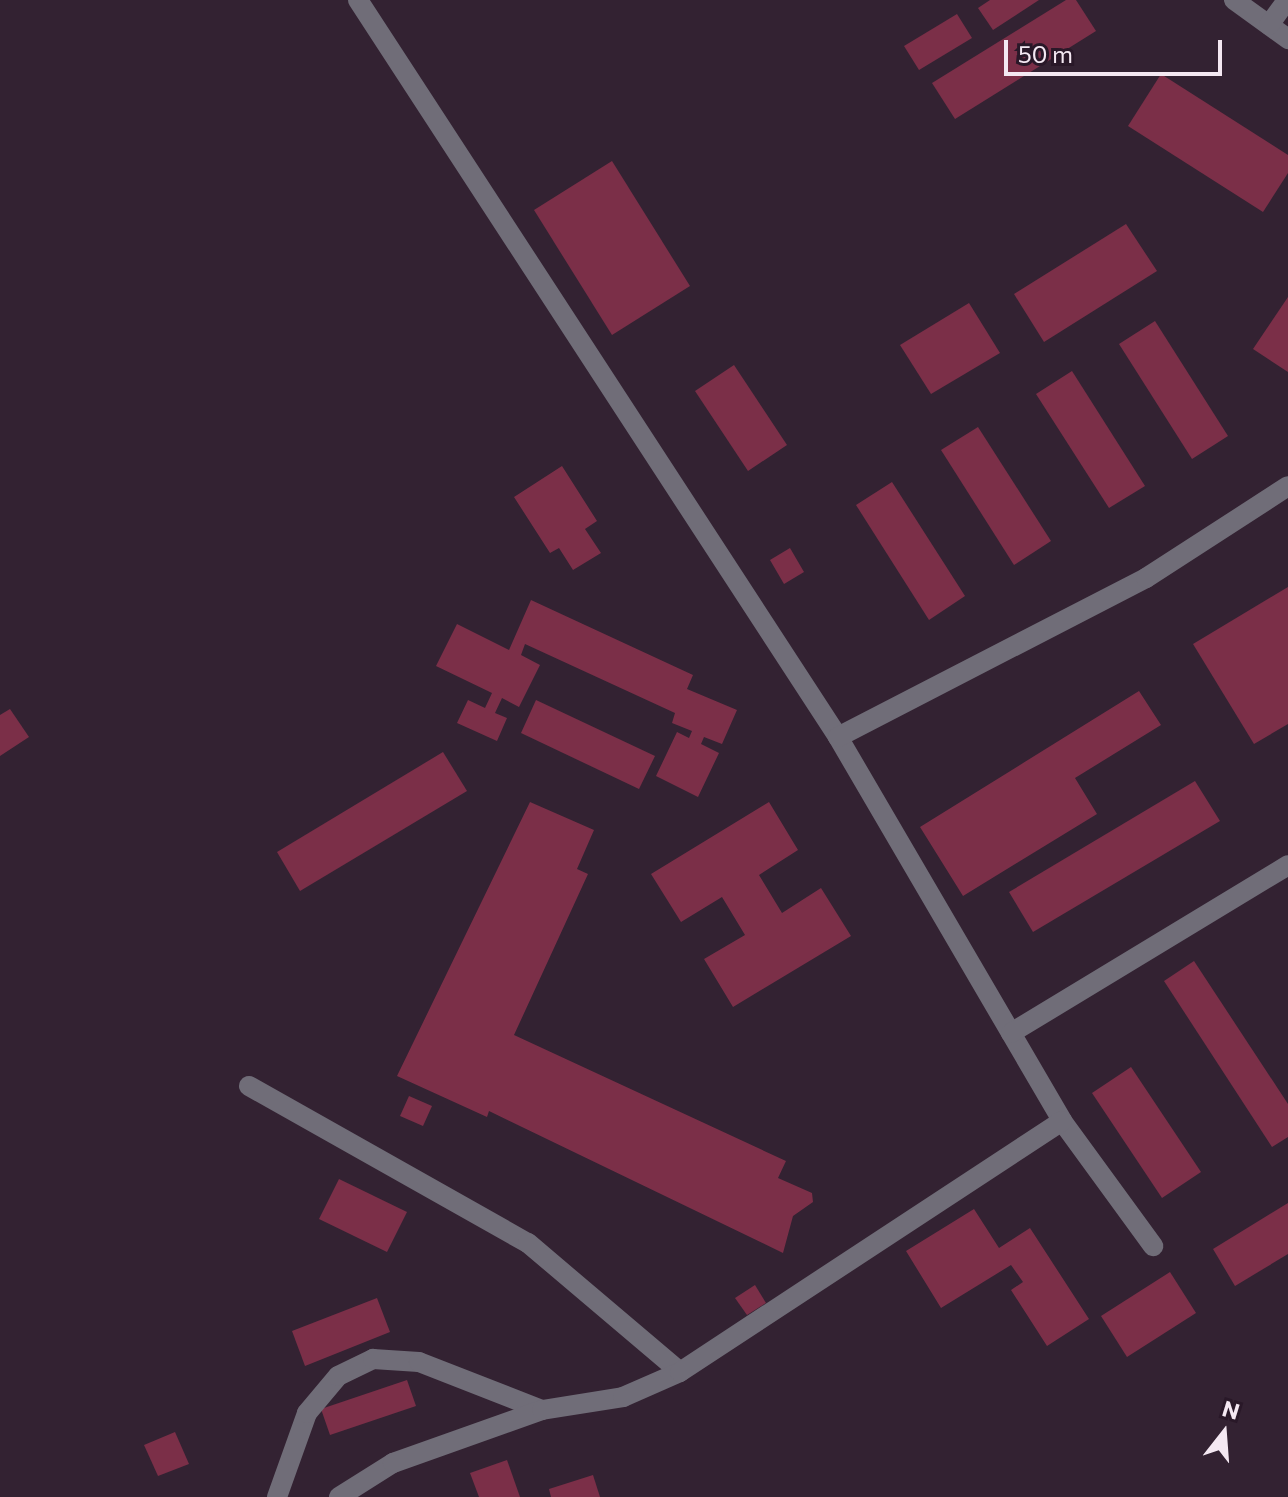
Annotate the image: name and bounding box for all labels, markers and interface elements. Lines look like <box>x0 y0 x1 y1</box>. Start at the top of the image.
scale bar <box>1008 24 1226 74</box>
text: 50 m <box>1018 39 1073 68</box>
north arrow <box>1184 1393 1264 1473</box>
text: N <box>1219 1394 1243 1425</box>

